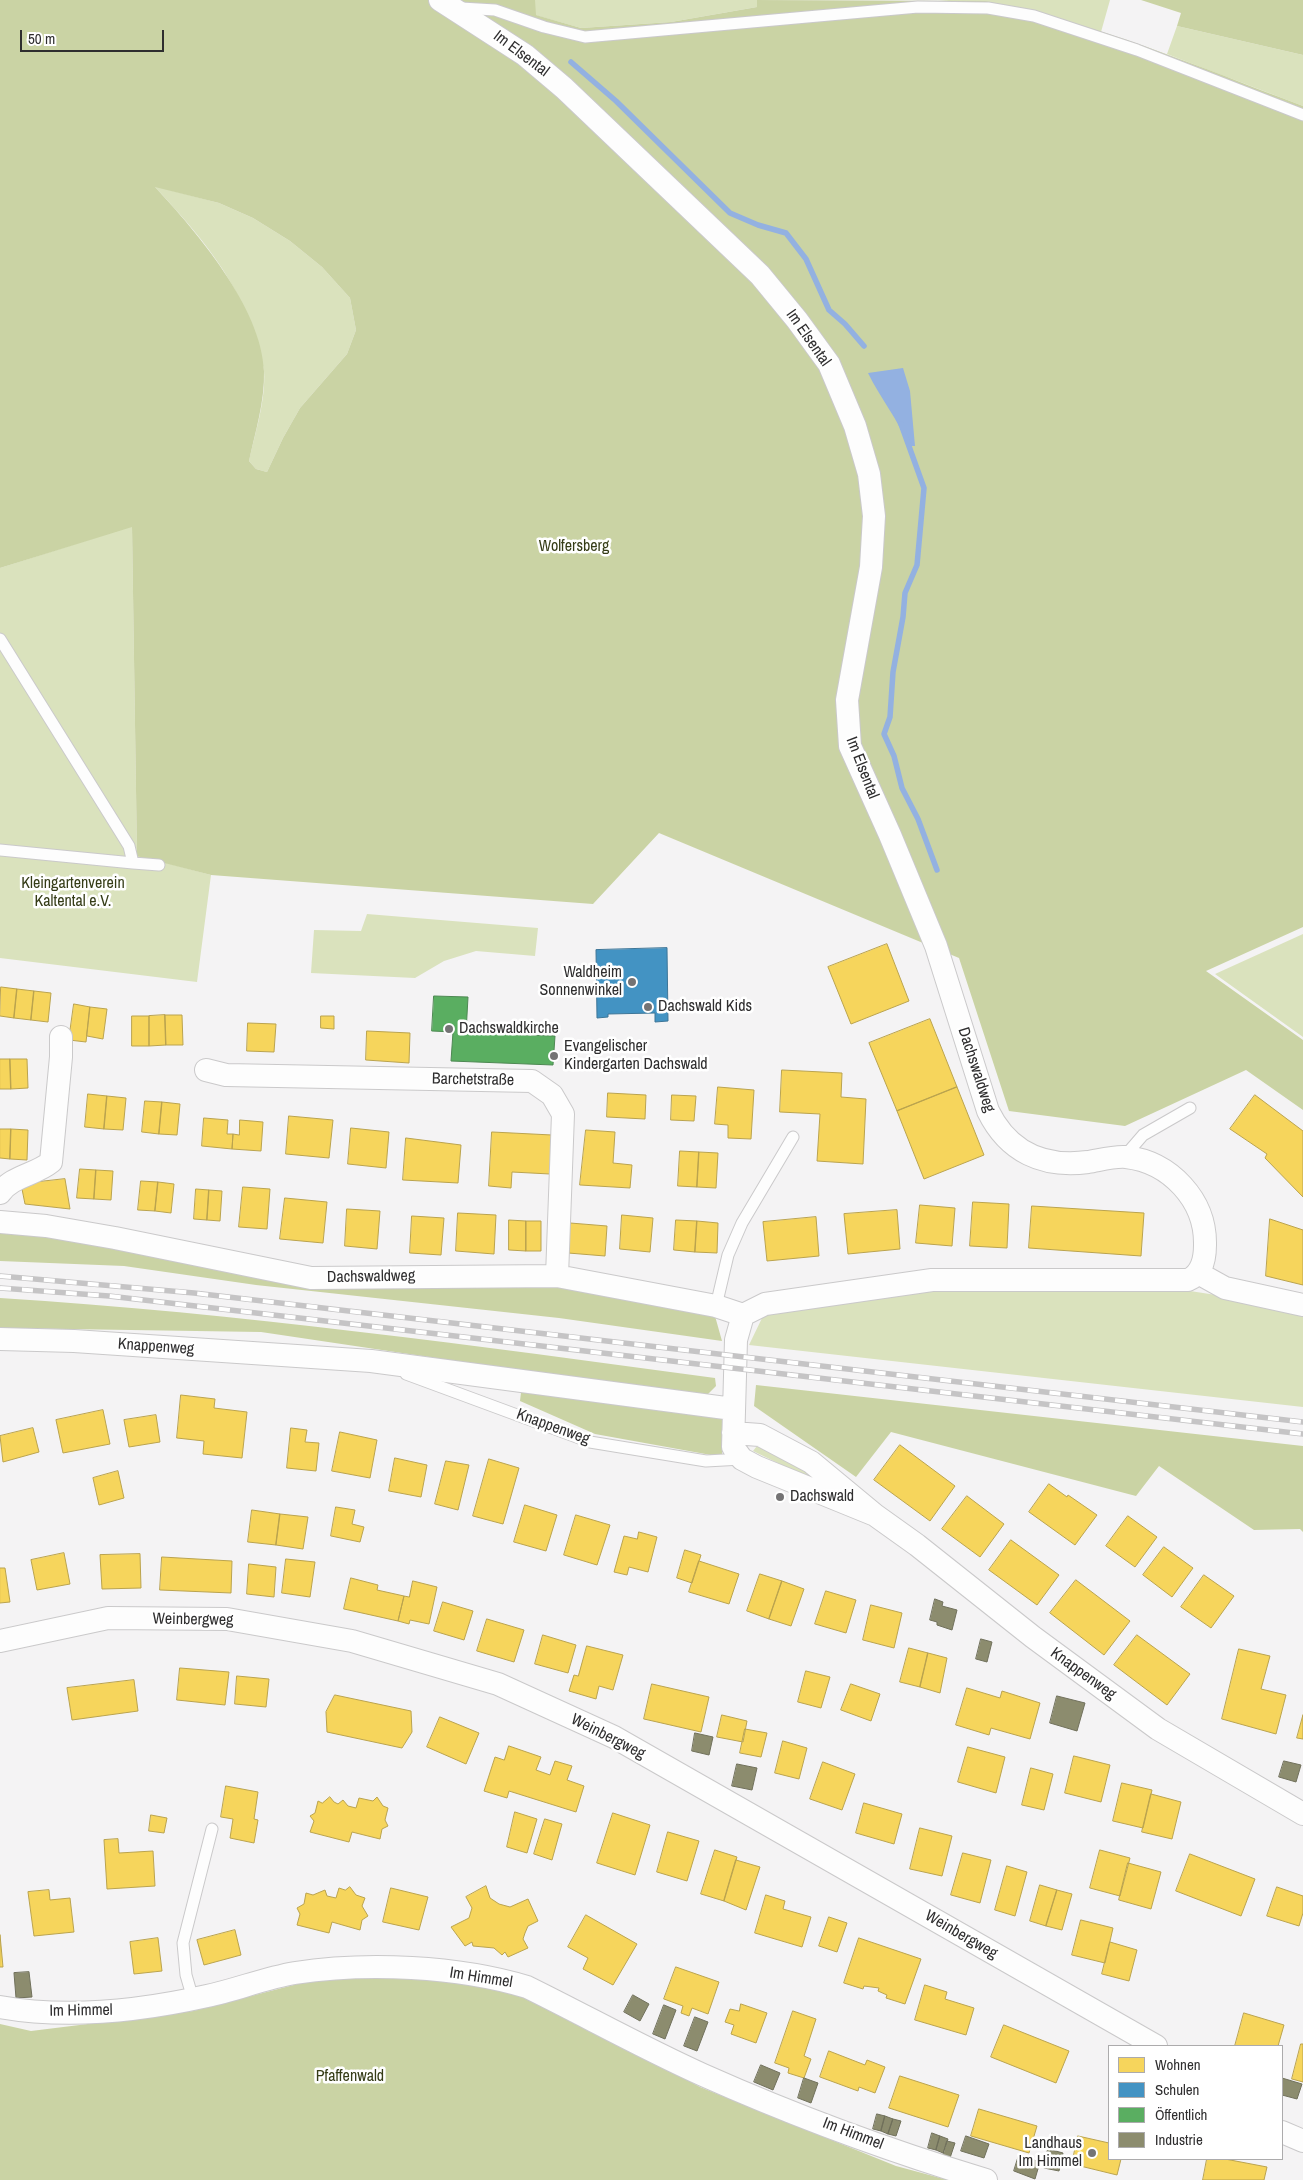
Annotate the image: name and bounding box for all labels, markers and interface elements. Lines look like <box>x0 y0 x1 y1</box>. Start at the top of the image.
scale bar <box>22 20 166 52</box>
street label: Im Elsental <box>489 27 553 81</box>
text: 50 m <box>28 28 55 49</box>
street label: Im Elsental <box>782 306 834 370</box>
park label: Wolfersberg <box>539 537 609 557</box>
street label: Im Elsental <box>841 734 883 802</box>
park label: Kleingartenverein Kaltental e.V. <box>21 874 125 912</box>
place label: Waldheim Sonnenwinkel <box>540 963 622 1001</box>
marker: Waldheim Sonnenwinkel <box>626 976 638 988</box>
place label: Dachswald Kids <box>658 997 752 1017</box>
marker: Dachswald Kids <box>642 1001 654 1013</box>
place label: Dachswaldkirche <box>459 1019 559 1039</box>
marker: Dachswaldkirche <box>443 1023 455 1035</box>
street label: Dachswaldweg <box>953 1025 999 1115</box>
place label: Evangelischer Kindergarten Dachswald <box>564 1037 708 1075</box>
marker: Evangelischer Kindergarten Dachswald <box>548 1050 560 1062</box>
street label: Barchetstraße <box>432 1070 514 1090</box>
street label: Dachswaldweg <box>327 1267 415 1287</box>
street label: Knappenweg <box>117 1335 195 1359</box>
street label: Knappenweg <box>514 1405 592 1449</box>
place label: Dachswald <box>790 1487 854 1507</box>
marker: Dachswald <box>774 1491 786 1503</box>
street label: Weinbergweg <box>152 1610 234 1630</box>
street label: Knappenweg <box>1046 1644 1120 1704</box>
street label: Weinbergweg <box>568 1710 648 1764</box>
street label: Weinbergweg <box>921 1907 1001 1963</box>
street label: Im Himmel <box>448 1964 514 1992</box>
street label: Im Himmel <box>49 2001 113 2021</box>
legend <box>1108 2045 1283 2160</box>
text: Wohnen <box>1155 2054 1201 2075</box>
park label: Pfaffenwald <box>316 2067 384 2087</box>
text: Schulen <box>1155 2079 1199 2100</box>
text: Öffentlich <box>1155 2104 1207 2125</box>
street label: Im Himmel <box>820 2114 886 2154</box>
text: Industrie <box>1155 2129 1203 2150</box>
place label: Landhaus Im Himmel <box>1019 2134 1082 2172</box>
marker: Landhaus Im Himmel <box>1086 2147 1098 2159</box>

